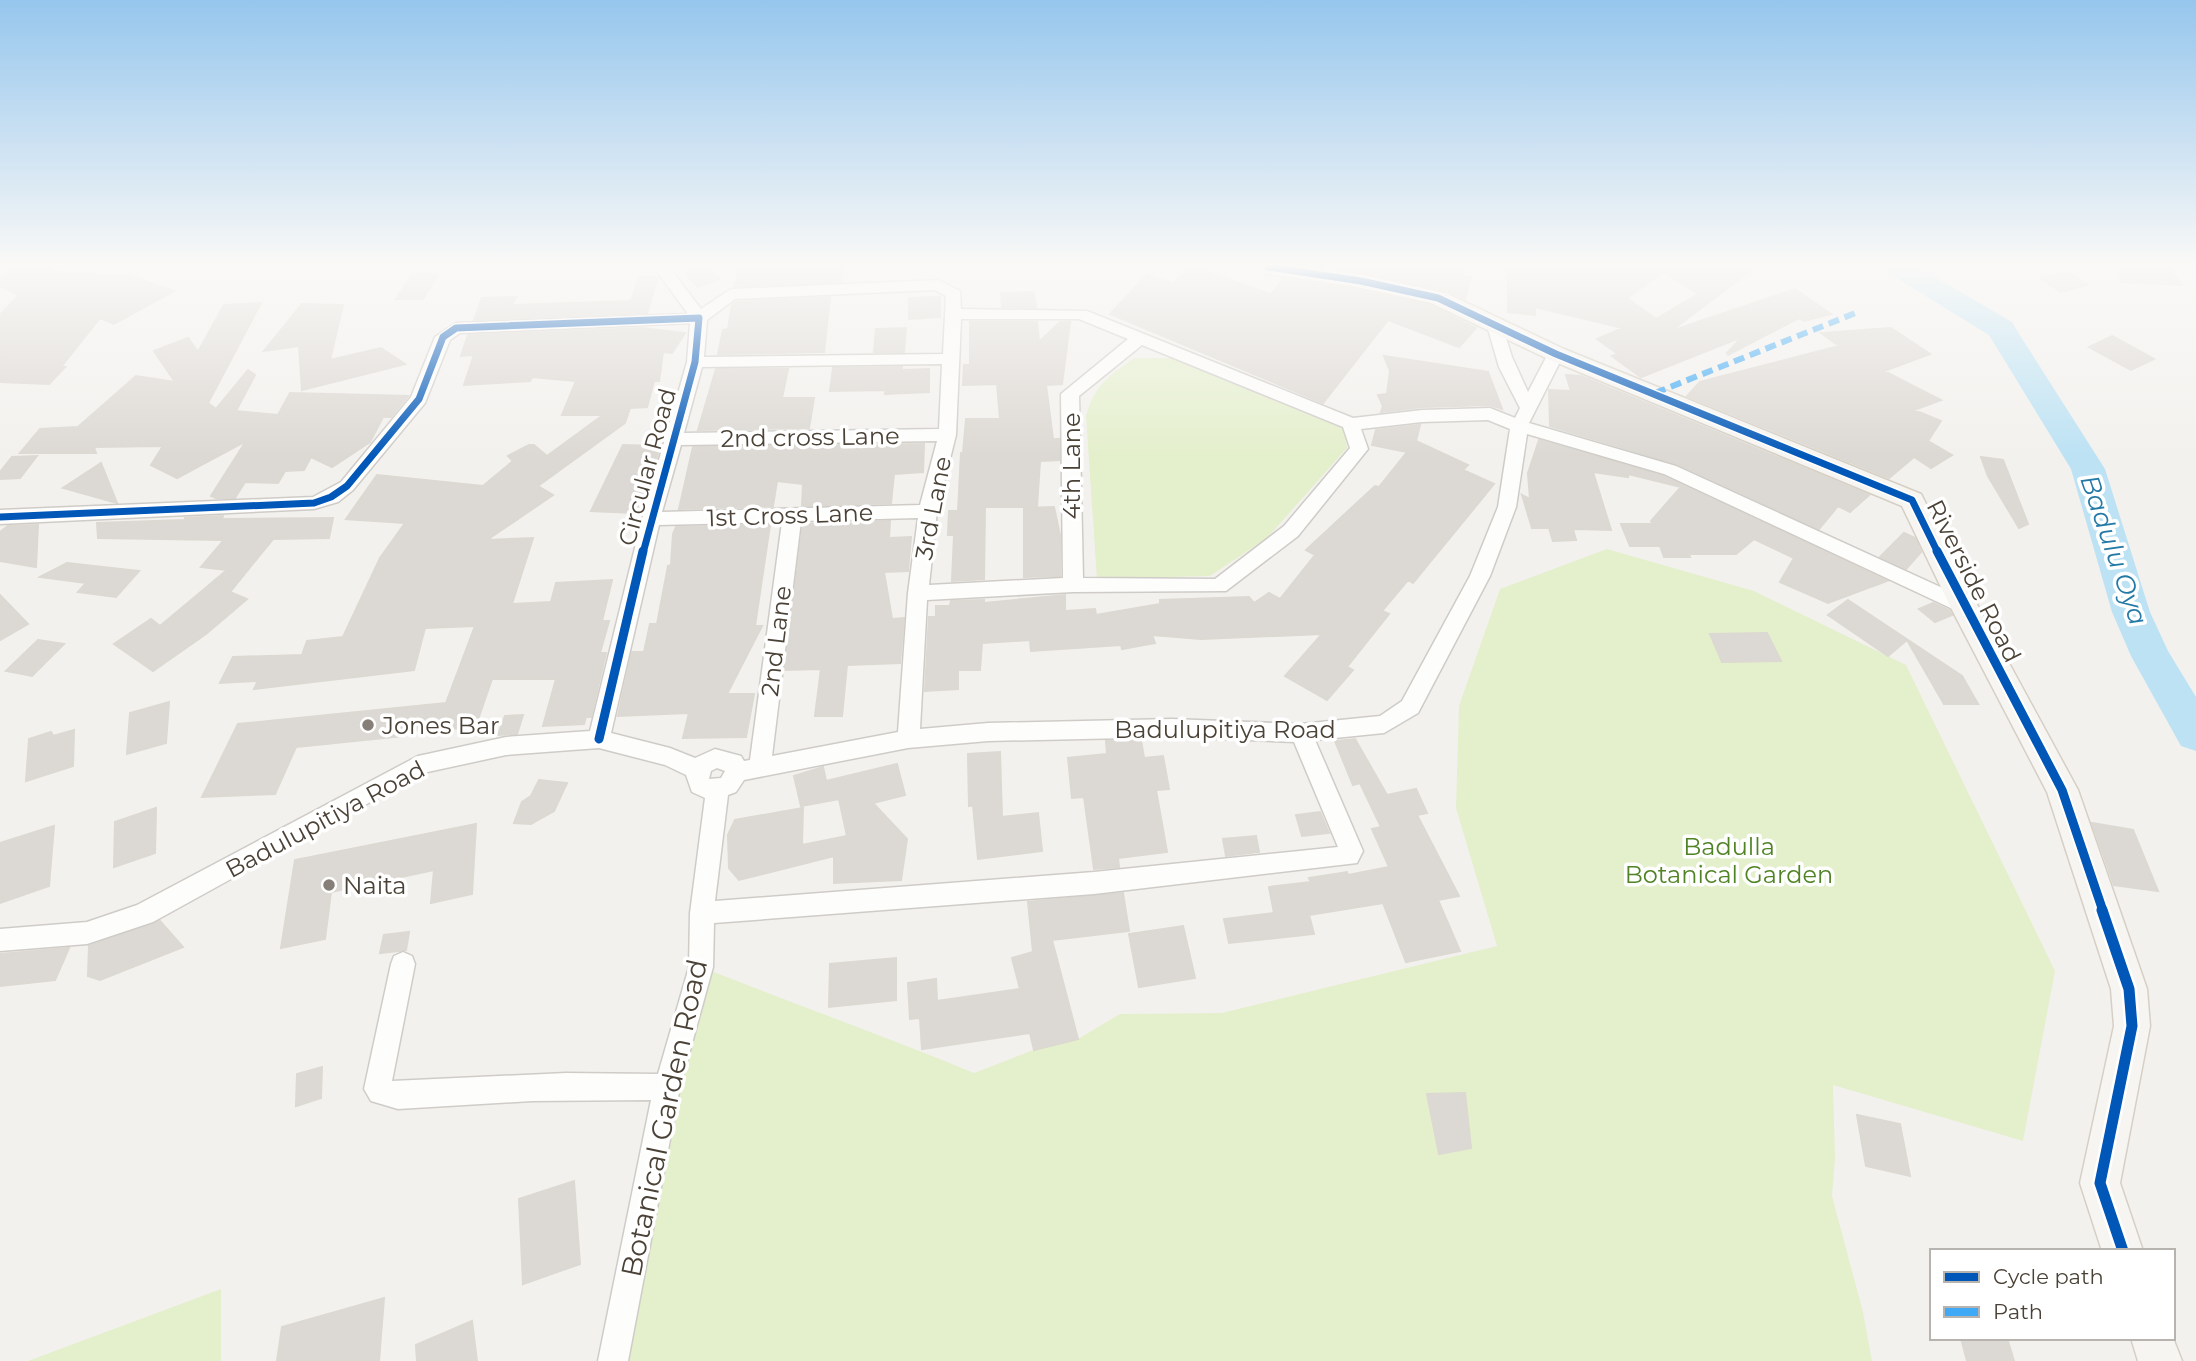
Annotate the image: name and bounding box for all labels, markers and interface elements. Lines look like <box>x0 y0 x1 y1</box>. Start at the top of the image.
street label: Circular Road <box>612 385 682 549</box>
street label: 4th Lane <box>1057 412 1086 520</box>
street label: 2nd cross Lane <box>720 421 900 453</box>
street label: 3rd Lane <box>909 454 957 562</box>
water label: Badulu Oya <box>2073 471 2155 629</box>
street label: Riverside Road <box>1921 495 2027 667</box>
street label: 1st Cross Lane <box>706 498 874 532</box>
street label: 2nd Lane <box>755 584 797 698</box>
place label: Jones Bar <box>381 711 500 740</box>
street label: Badulupitiya Road <box>1114 715 1336 744</box>
marker: Jones Bar <box>360 717 376 733</box>
street label: Badulupitiya Road <box>220 754 430 884</box>
park label: Badulla Botanical Garden <box>1625 832 1833 889</box>
place label: Naita <box>343 871 406 900</box>
marker: Naita <box>321 877 337 893</box>
street label: Botanical Garden Road <box>614 956 714 1280</box>
legend <box>1930 1249 2175 1340</box>
text: Cycle path <box>1993 1264 2104 1289</box>
text: Path <box>1993 1299 2043 1324</box>

